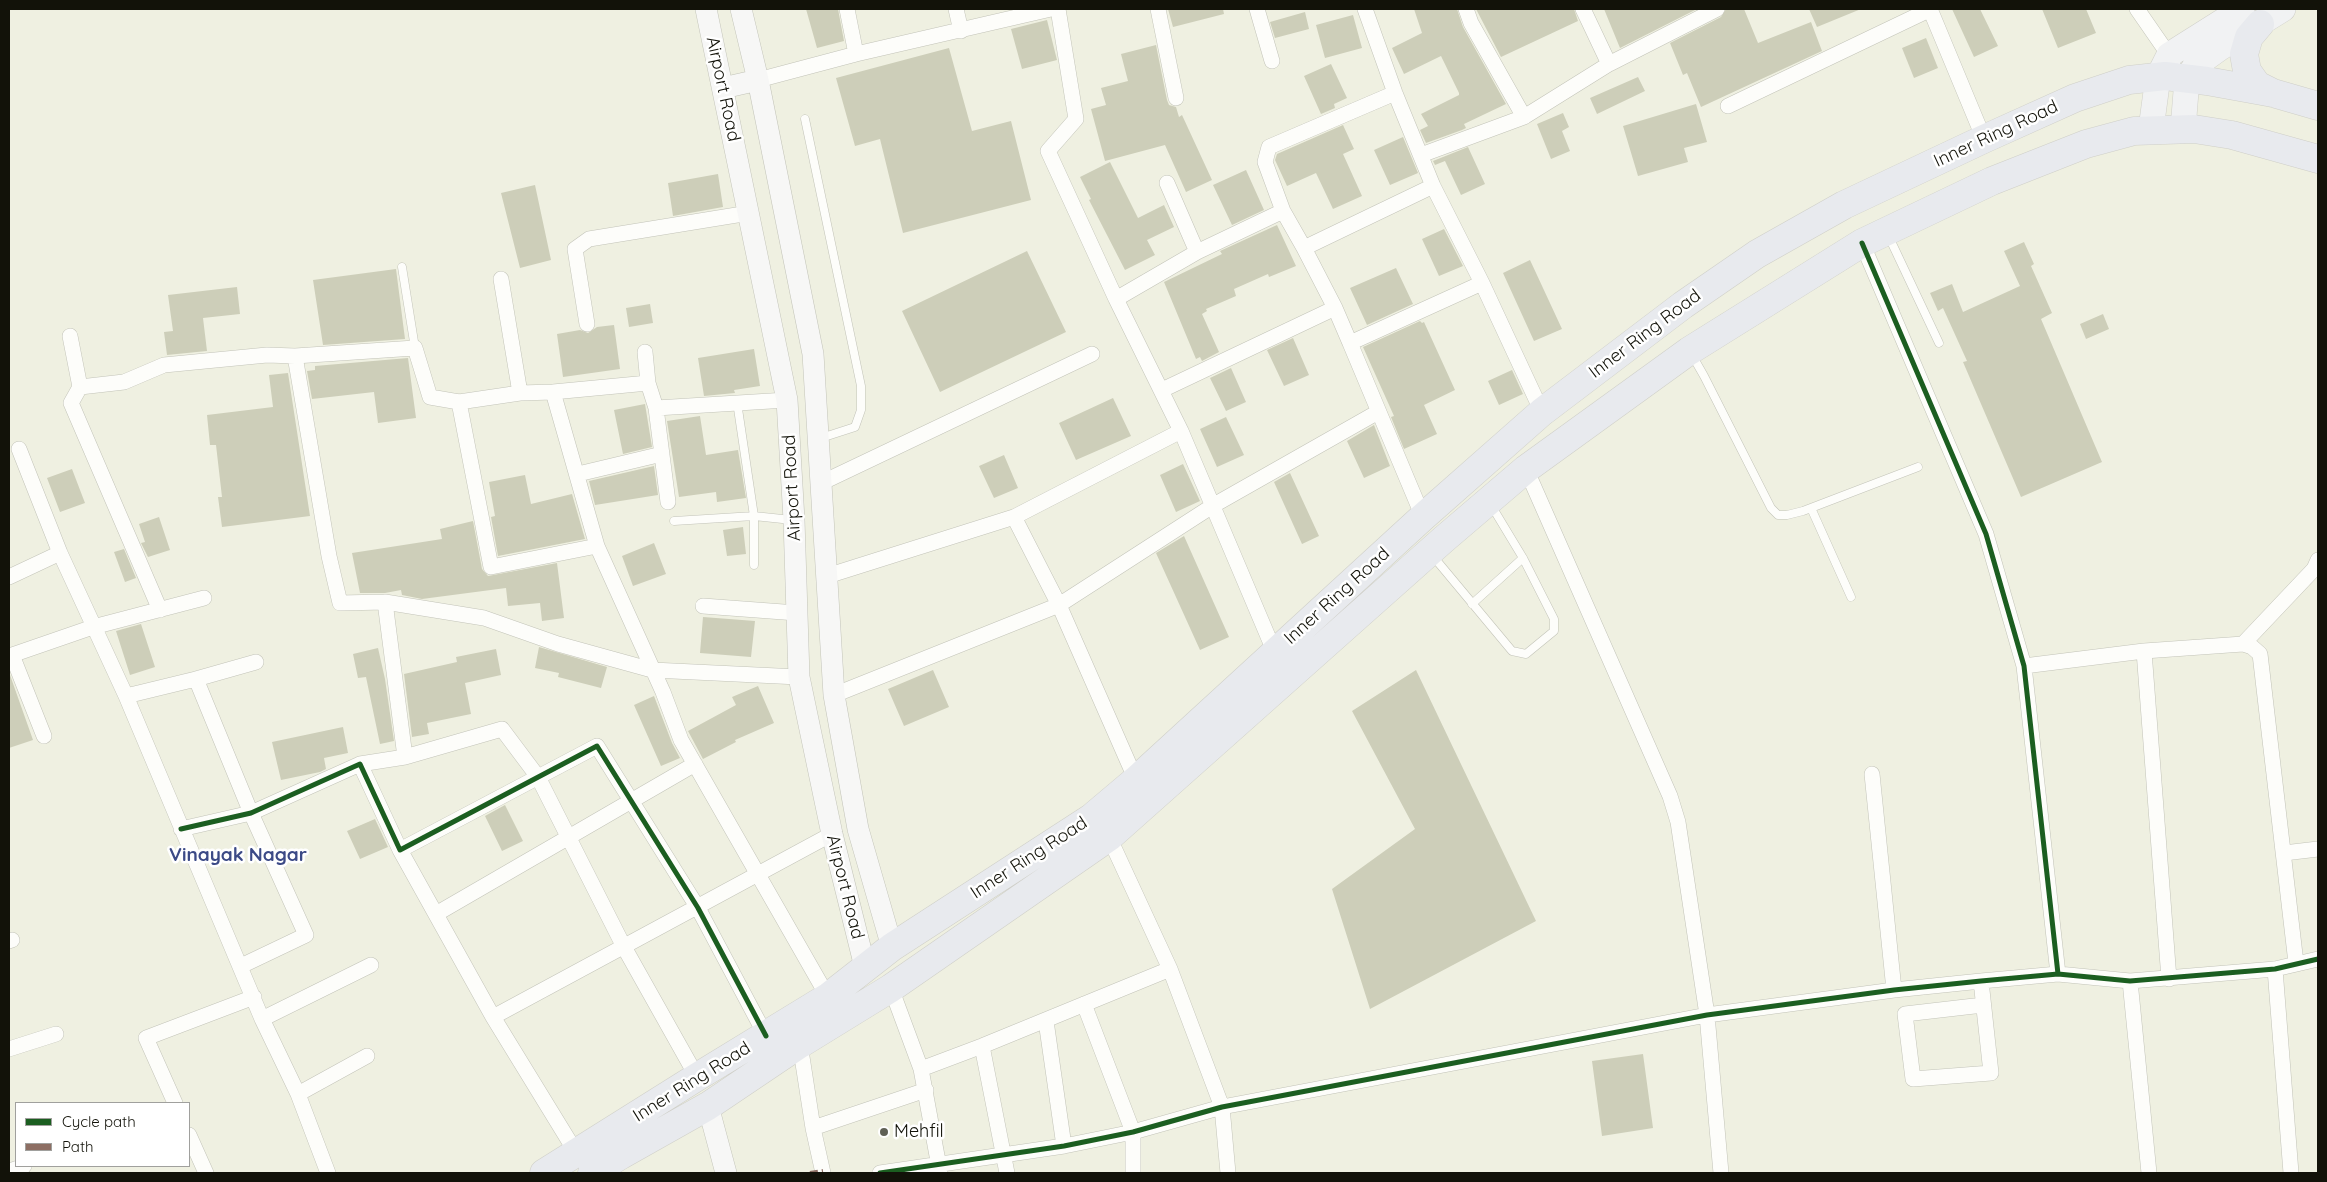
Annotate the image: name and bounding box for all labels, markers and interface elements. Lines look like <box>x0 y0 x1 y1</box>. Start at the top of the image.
street label: Airport Road <box>701 35 745 143</box>
street label: Inner Ring Road <box>1931 96 2061 172</box>
street label: Inner Ring Road <box>1585 285 1705 383</box>
street label: Airport Road <box>778 434 806 542</box>
street label: Inner Ring Road <box>1280 543 1394 649</box>
street label: Inner Ring Road <box>967 812 1091 904</box>
street label: Airport Road <box>822 833 868 941</box>
district label: Vinayak Nagar <box>169 844 307 866</box>
street label: Inner Ring Road <box>629 1037 755 1127</box>
legend <box>15 1102 190 1167</box>
text: Cycle path <box>62 1112 136 1131</box>
place label: Mehfil <box>894 1121 944 1143</box>
marker: Mehfil <box>878 1126 890 1138</box>
text: Path <box>62 1137 94 1156</box>

